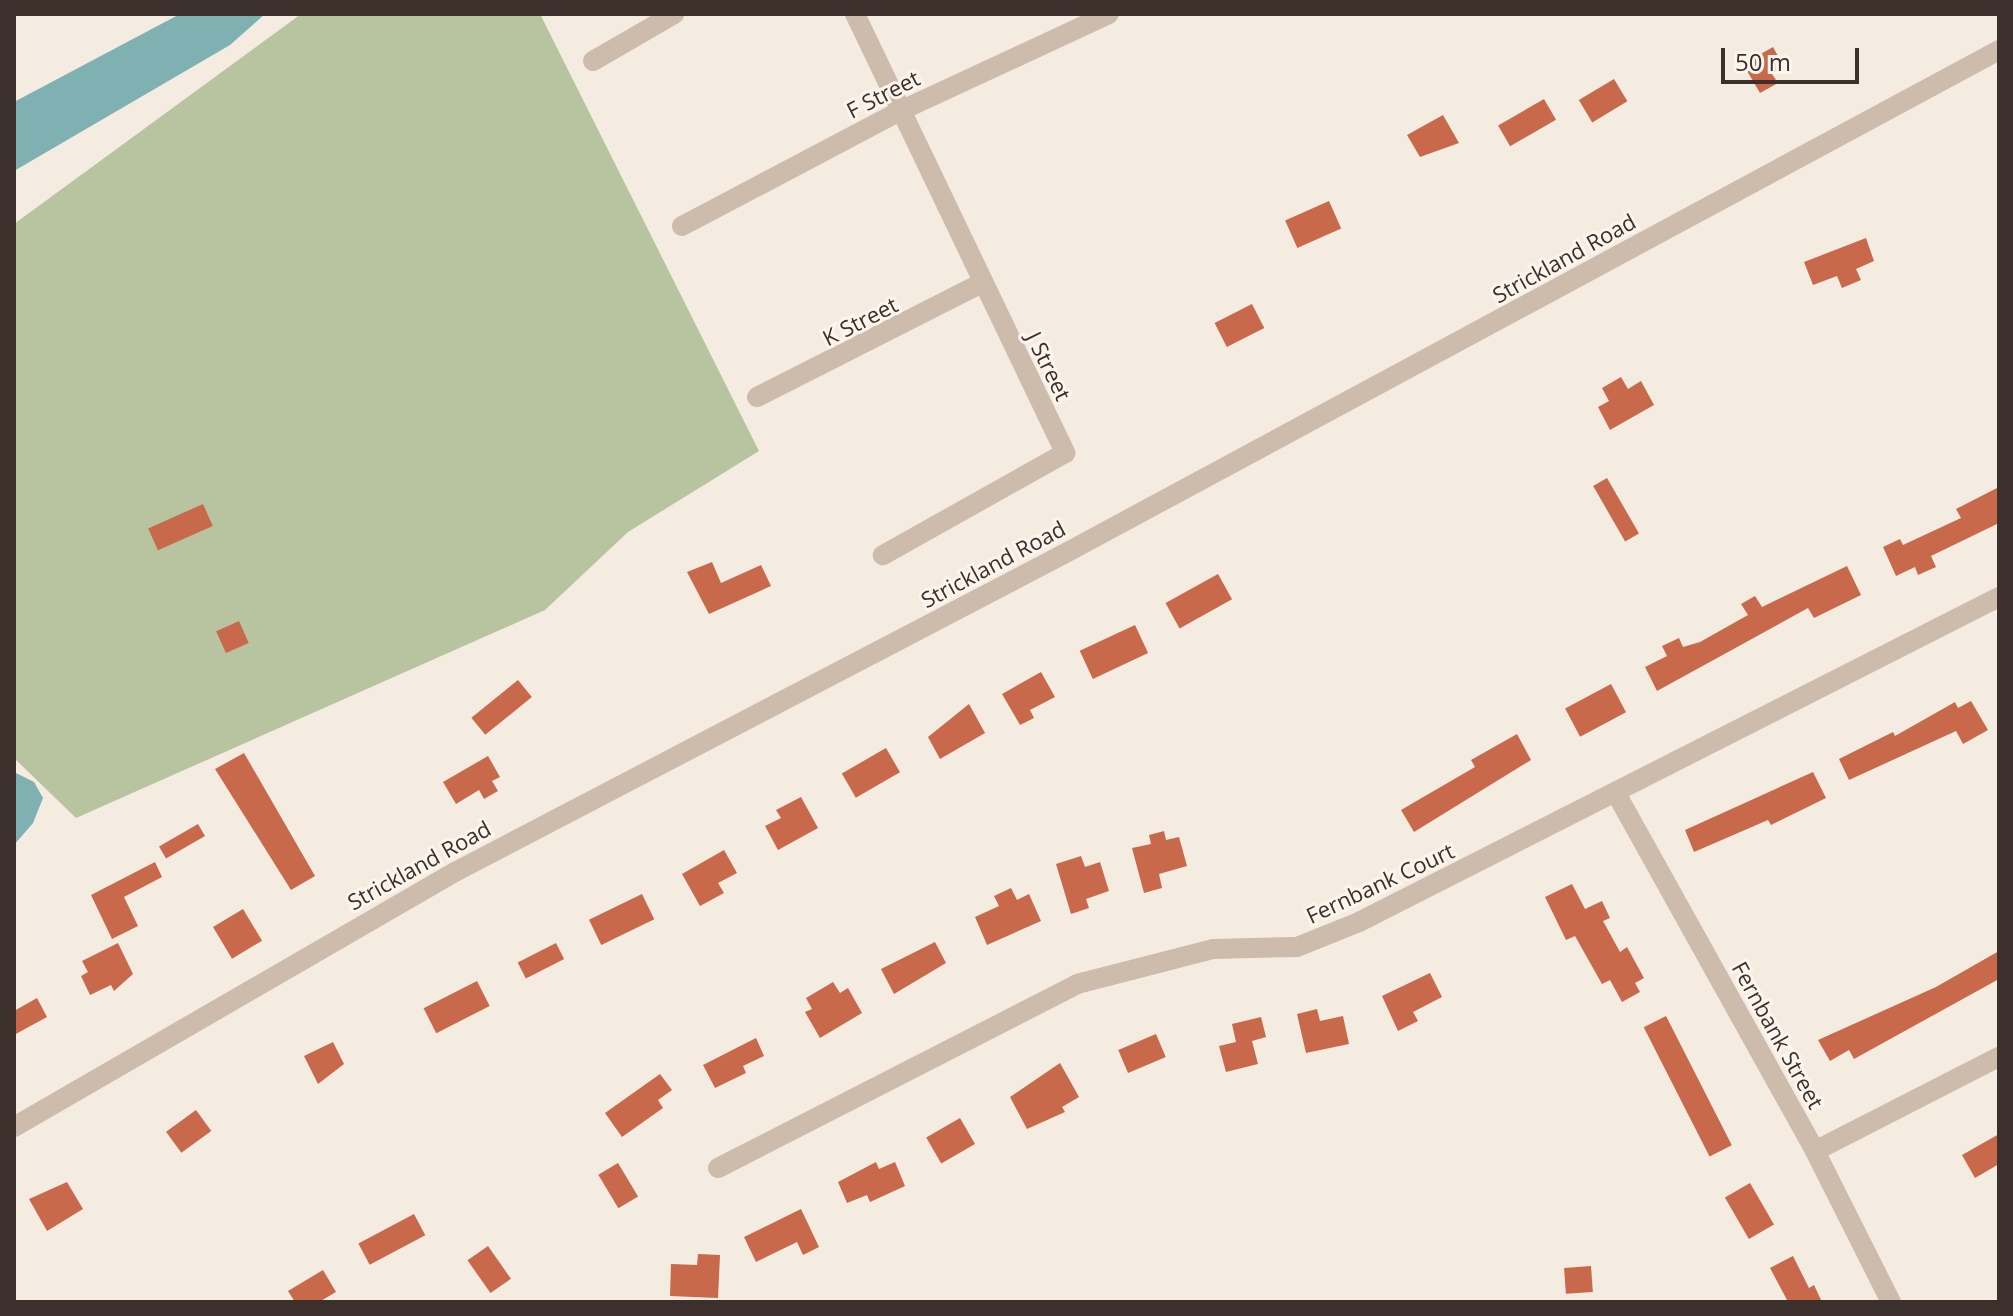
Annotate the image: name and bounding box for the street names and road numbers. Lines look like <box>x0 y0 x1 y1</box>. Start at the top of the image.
street label: F Street <box>842 64 924 124</box>
street label: Strickland Road <box>1488 208 1640 308</box>
street label: K Street <box>818 291 902 351</box>
street label: J Street <box>1021 327 1077 405</box>
street label: Strickland Road <box>916 515 1070 613</box>
street label: Strickland Road <box>343 815 495 915</box>
street label: Fernbank Court <box>1302 837 1458 929</box>
street label: Fernbank Street <box>1727 957 1829 1113</box>

